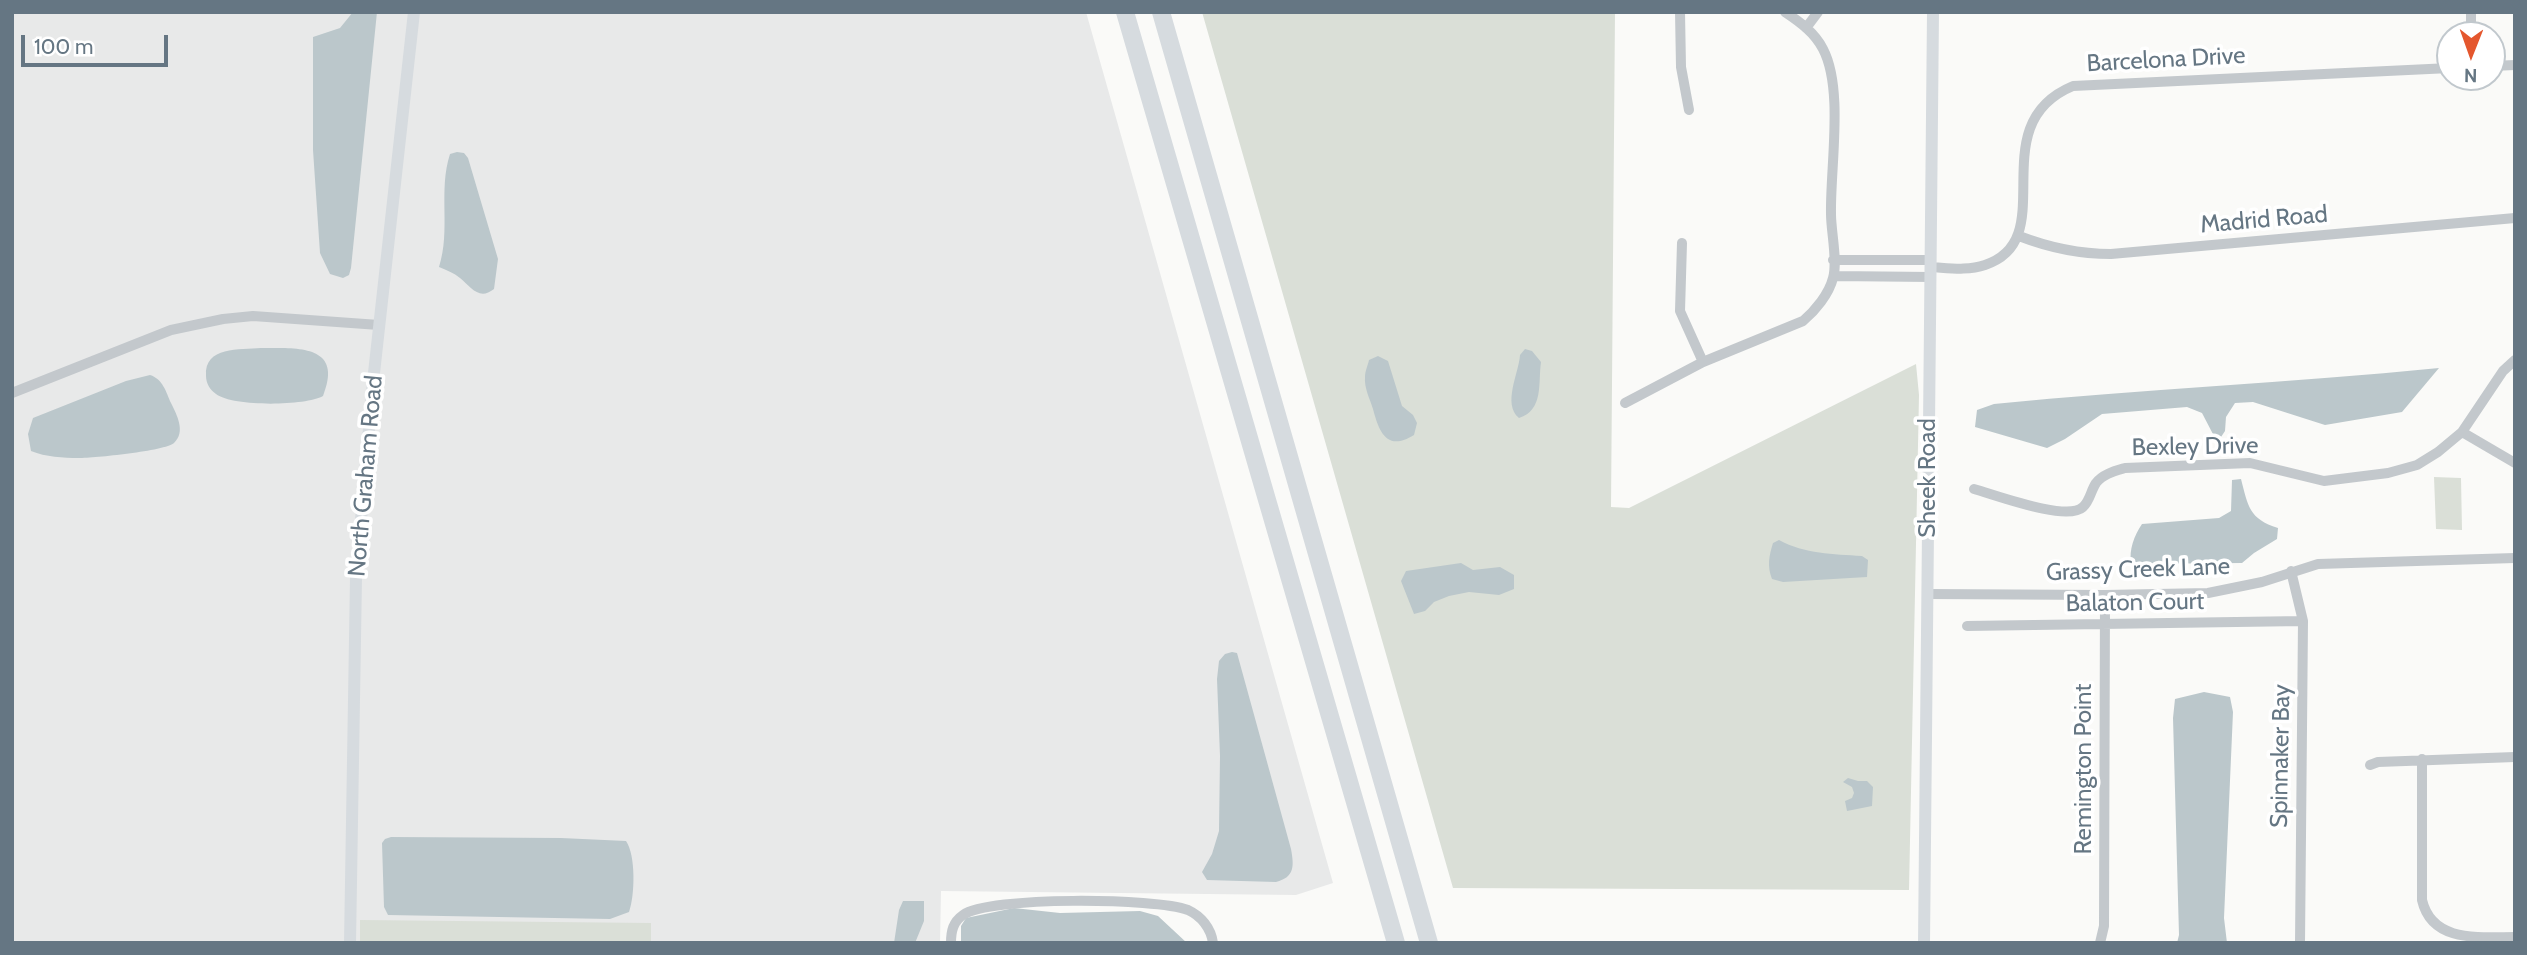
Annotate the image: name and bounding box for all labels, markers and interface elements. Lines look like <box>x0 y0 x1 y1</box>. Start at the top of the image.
scale bar <box>24 21 172 65</box>
north arrow <box>2436 21 2506 91</box>
text: 100 m <box>34 34 93 59</box>
street label: Barcelona Drive <box>2086 41 2246 79</box>
text: N <box>2464 64 2478 87</box>
street label: Madrid Road <box>2199 200 2329 240</box>
street label: North Graham Road <box>343 374 389 578</box>
street label: Sheek Road <box>1914 418 1942 538</box>
street label: Bexley Drive <box>2131 431 2259 463</box>
street label: Grassy Creek Lane <box>2045 552 2231 588</box>
street label: Balaton Court <box>2065 587 2205 619</box>
street label: Remington Point <box>2070 684 2098 854</box>
street label: Spinnaker Bay <box>2265 684 2297 828</box>

